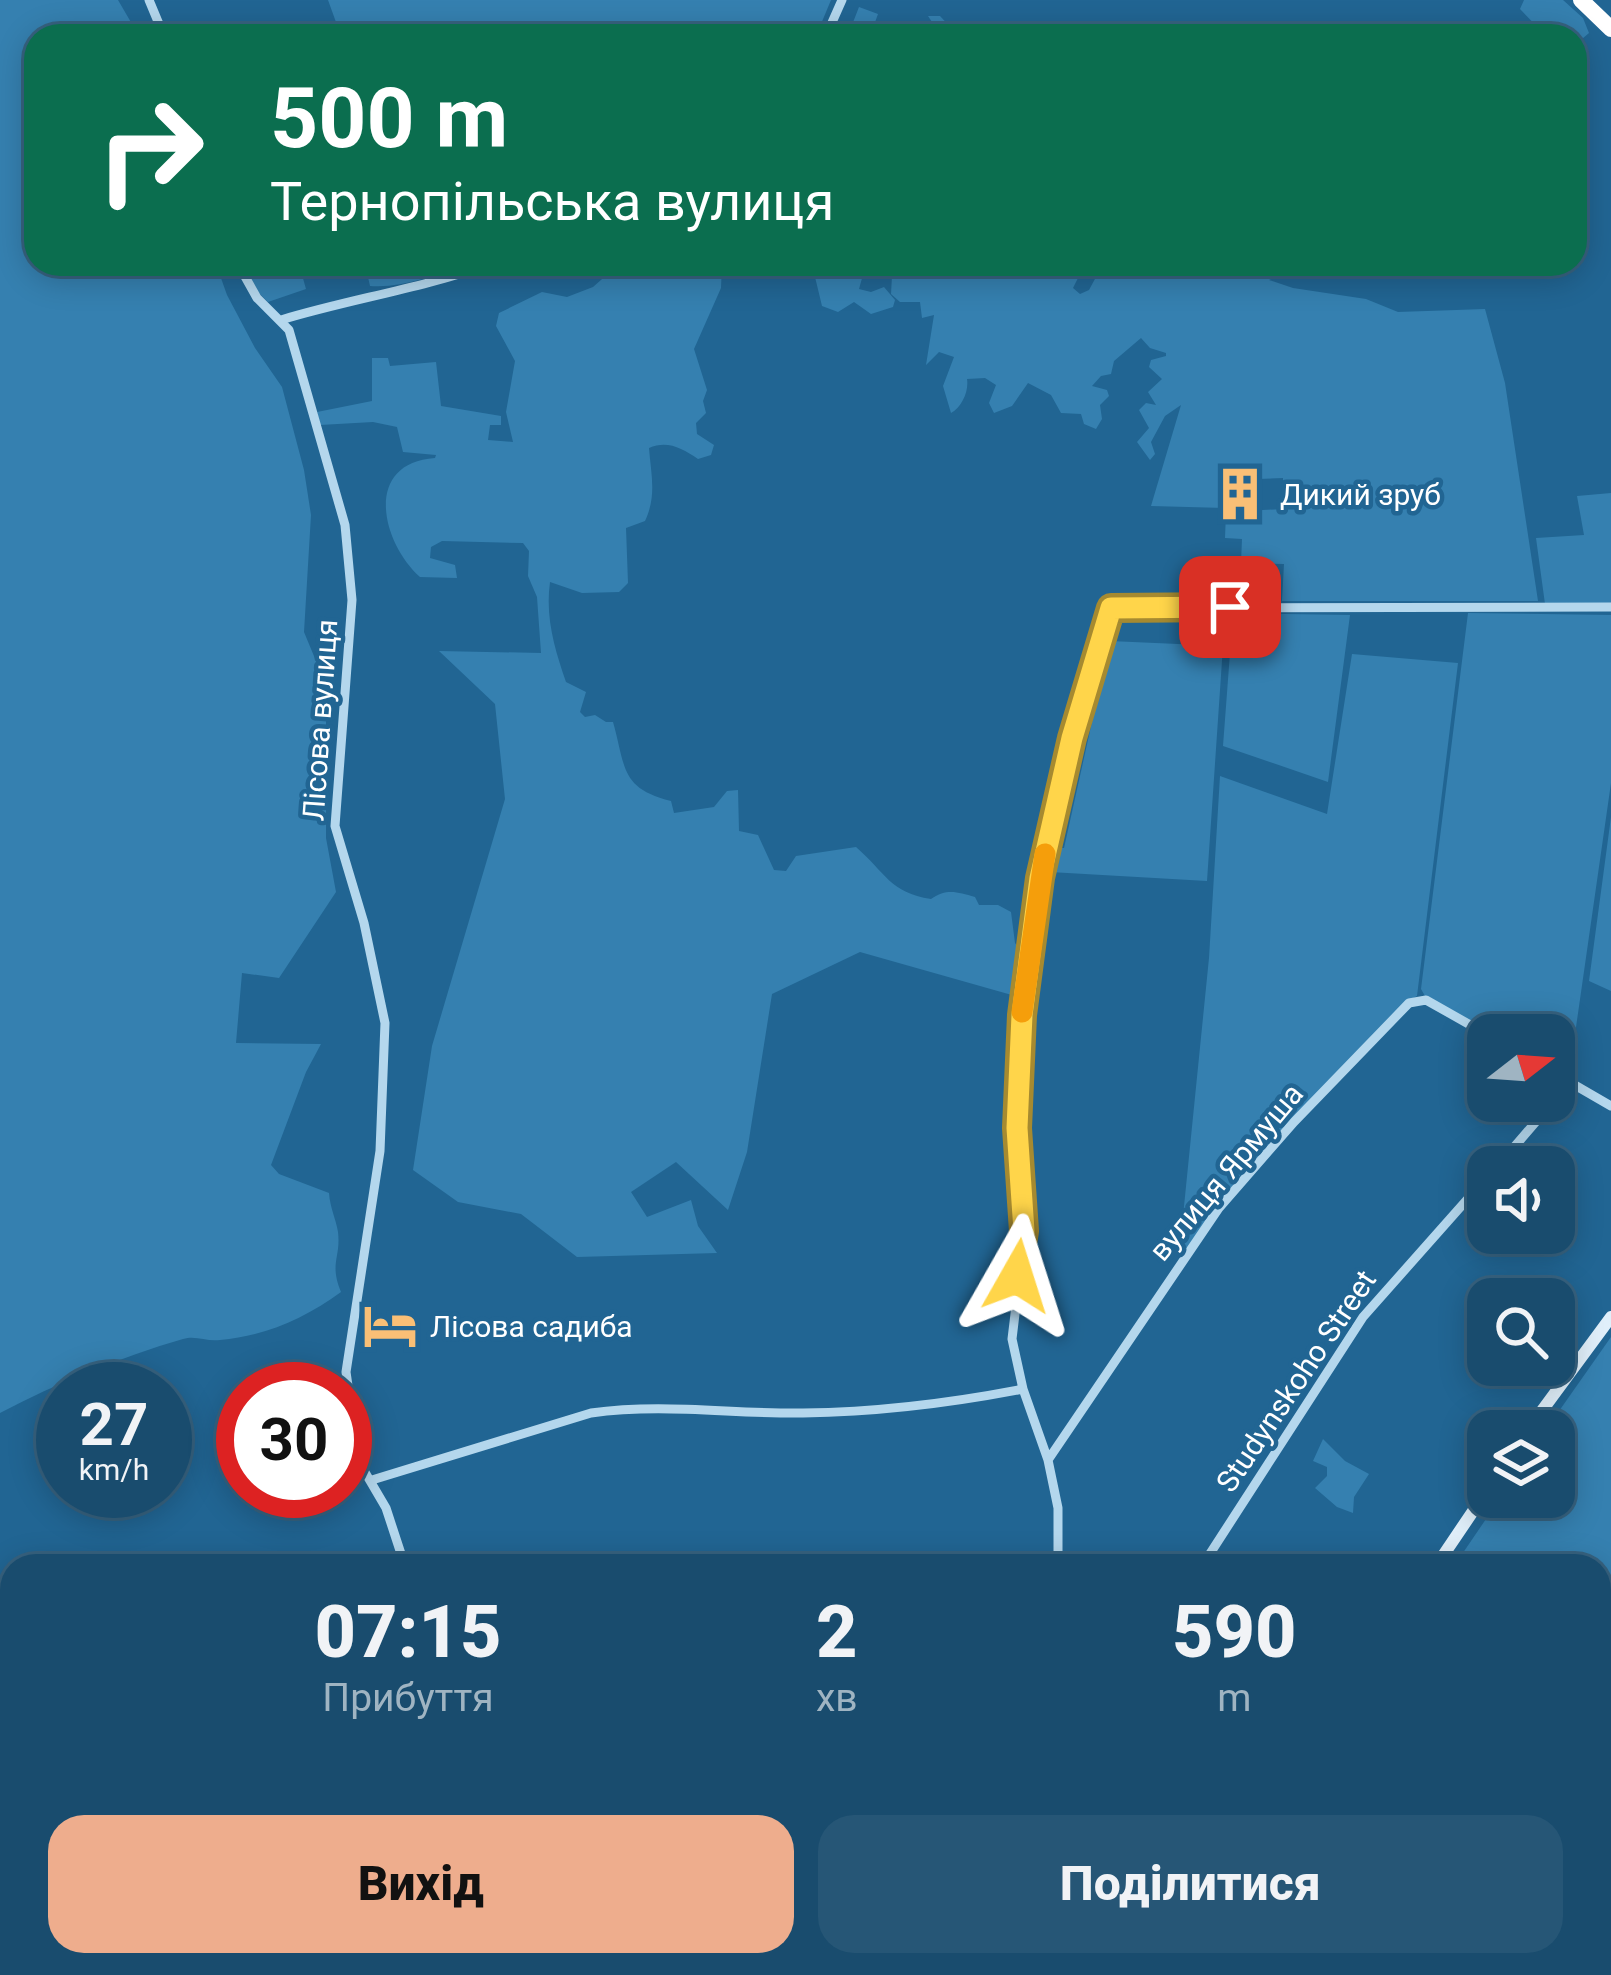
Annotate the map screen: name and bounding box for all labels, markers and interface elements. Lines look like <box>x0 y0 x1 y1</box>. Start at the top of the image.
text: 500 m <box>270 69 508 168</box>
icon: right <box>72 72 228 228</box>
text: Тернопільська вулиця <box>270 170 834 233</box>
building icon: Дикий зруб <box>1211 465 1269 523</box>
place label: Дикий зруб <box>1280 477 1441 512</box>
pin <box>1179 556 1281 658</box>
icon: arrive <box>1197 574 1263 640</box>
street label: Лісова вулиця <box>295 618 345 822</box>
north arrow <box>1467 1014 1575 1122</box>
map controls <box>1467 1014 1575 1518</box>
street label: вулиця Ярмуша <box>1142 1076 1310 1268</box>
button: sound <box>1467 1146 1575 1254</box>
position arrow <box>954 1213 1080 1339</box>
street label: Studynskoho Street <box>1209 1263 1383 1499</box>
button: search <box>1467 1278 1575 1386</box>
hotel icon: Лісова садиба <box>361 1297 419 1355</box>
place label: Лісова садиба <box>430 1309 633 1344</box>
speed limit sign: 30 <box>216 1362 372 1518</box>
text: 27 <box>80 1389 148 1460</box>
button: layers <box>1467 1410 1575 1518</box>
text: km/h <box>79 1452 149 1487</box>
text: 07:15 <box>314 1590 501 1675</box>
text: 2 <box>816 1590 858 1675</box>
text: 590 <box>1172 1590 1297 1675</box>
text: Прибуття <box>322 1675 494 1721</box>
text: хв <box>816 1675 858 1721</box>
text: m <box>1217 1675 1251 1721</box>
button: Вихід <box>48 1815 794 1953</box>
button: Поділитися <box>818 1815 1563 1953</box>

